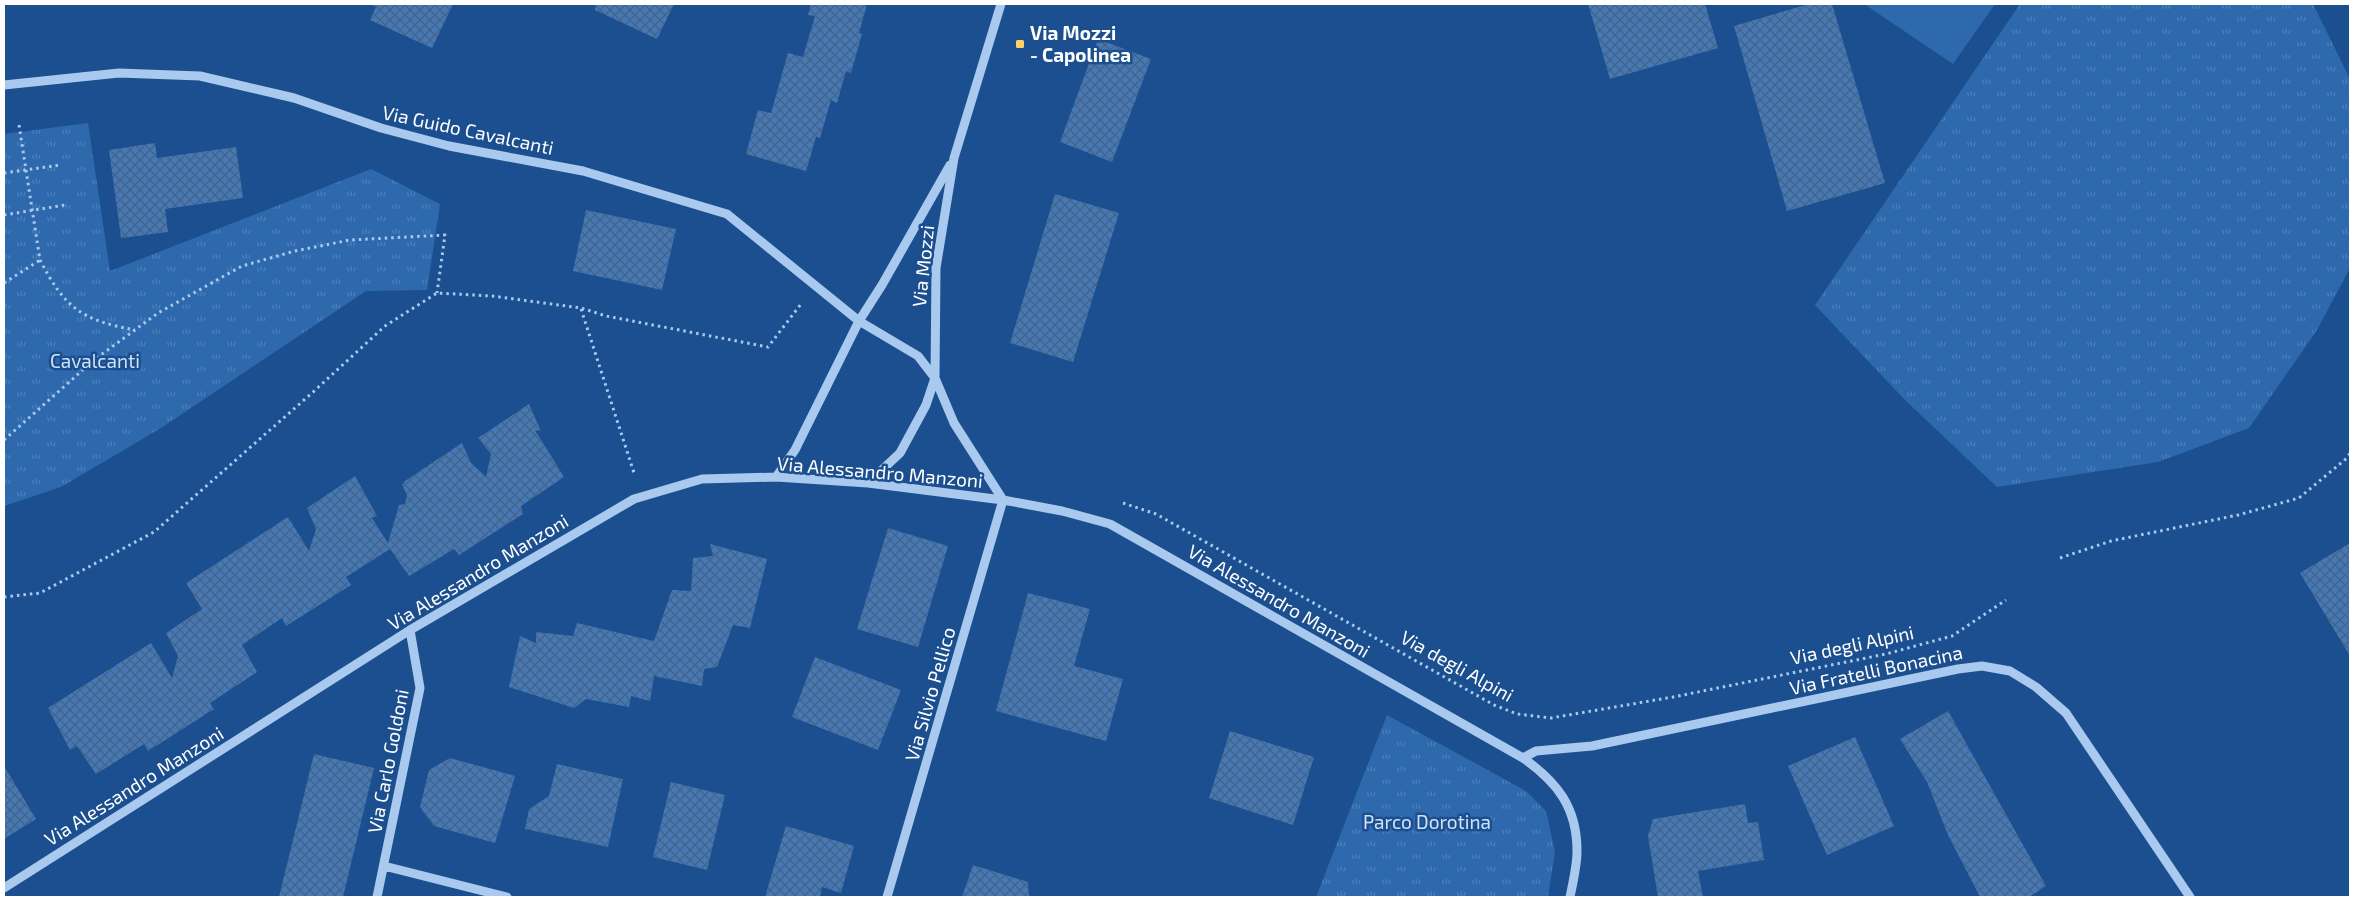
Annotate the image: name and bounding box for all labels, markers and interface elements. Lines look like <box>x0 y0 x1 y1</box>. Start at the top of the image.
place label: Via Mozzi - Capolinea <box>1030 21 1131 66</box>
marker: Via Mozzi - Capolinea <box>1014 38 1026 50</box>
street label: Via Guido Cavalcanti <box>380 100 556 159</box>
street label: Via Mozzi <box>907 224 938 308</box>
park label: Cavalcanti <box>50 349 140 372</box>
street label: Via Alessandro Manzoni <box>776 451 984 492</box>
street label: Via Alessandro Manzoni <box>383 509 572 635</box>
street label: Via Alessandro Manzoni <box>1184 539 1374 662</box>
street label: Via degli Alpini <box>1788 620 1916 669</box>
street label: Via Silvio Pellico <box>899 624 960 764</box>
street label: Via degli Alpini <box>1397 625 1518 706</box>
street label: Via Fratelli Bonacina <box>1787 640 1964 699</box>
street label: Via Carlo Goldoni <box>362 687 413 835</box>
street label: Via Alessandro Manzoni <box>40 721 227 850</box>
park label: Parco Dorotina <box>1363 810 1491 833</box>

